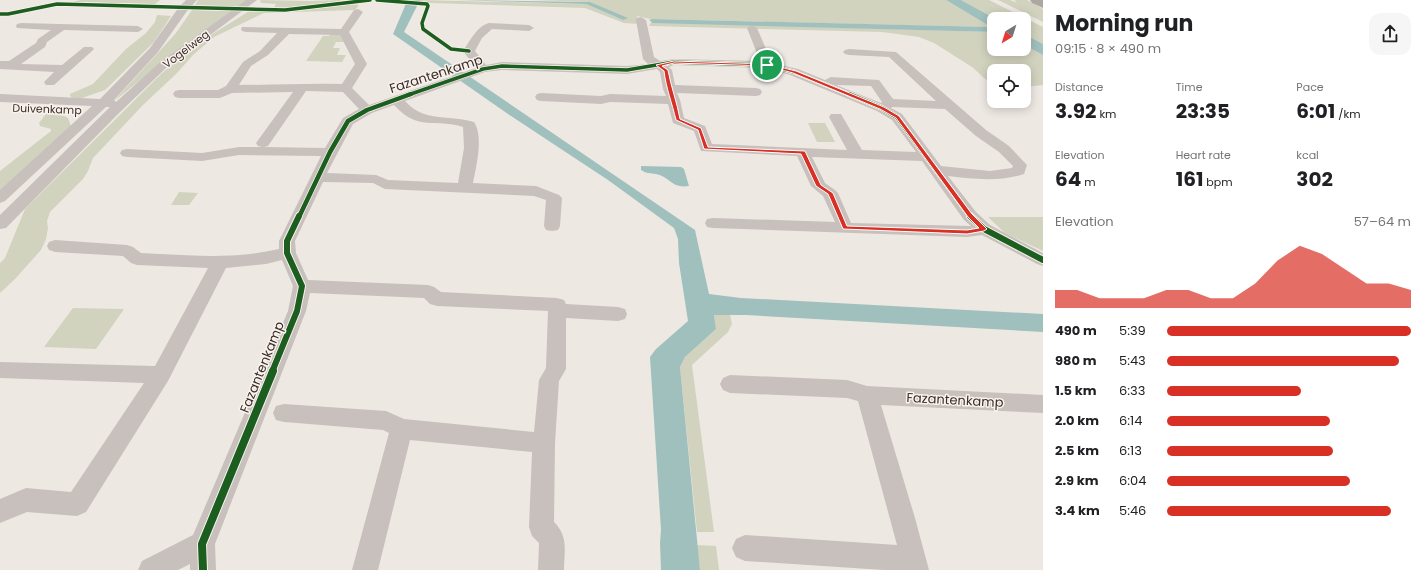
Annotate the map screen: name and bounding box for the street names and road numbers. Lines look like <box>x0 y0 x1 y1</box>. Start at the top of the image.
street label: Vogelweg <box>159 26 213 72</box>
street label: Fazantenkamp <box>387 50 485 98</box>
street label: Duivenkamp <box>12 100 82 118</box>
street label: Fazantenkamp <box>235 318 289 416</box>
street label: Fazantenkamp <box>906 388 1004 412</box>

